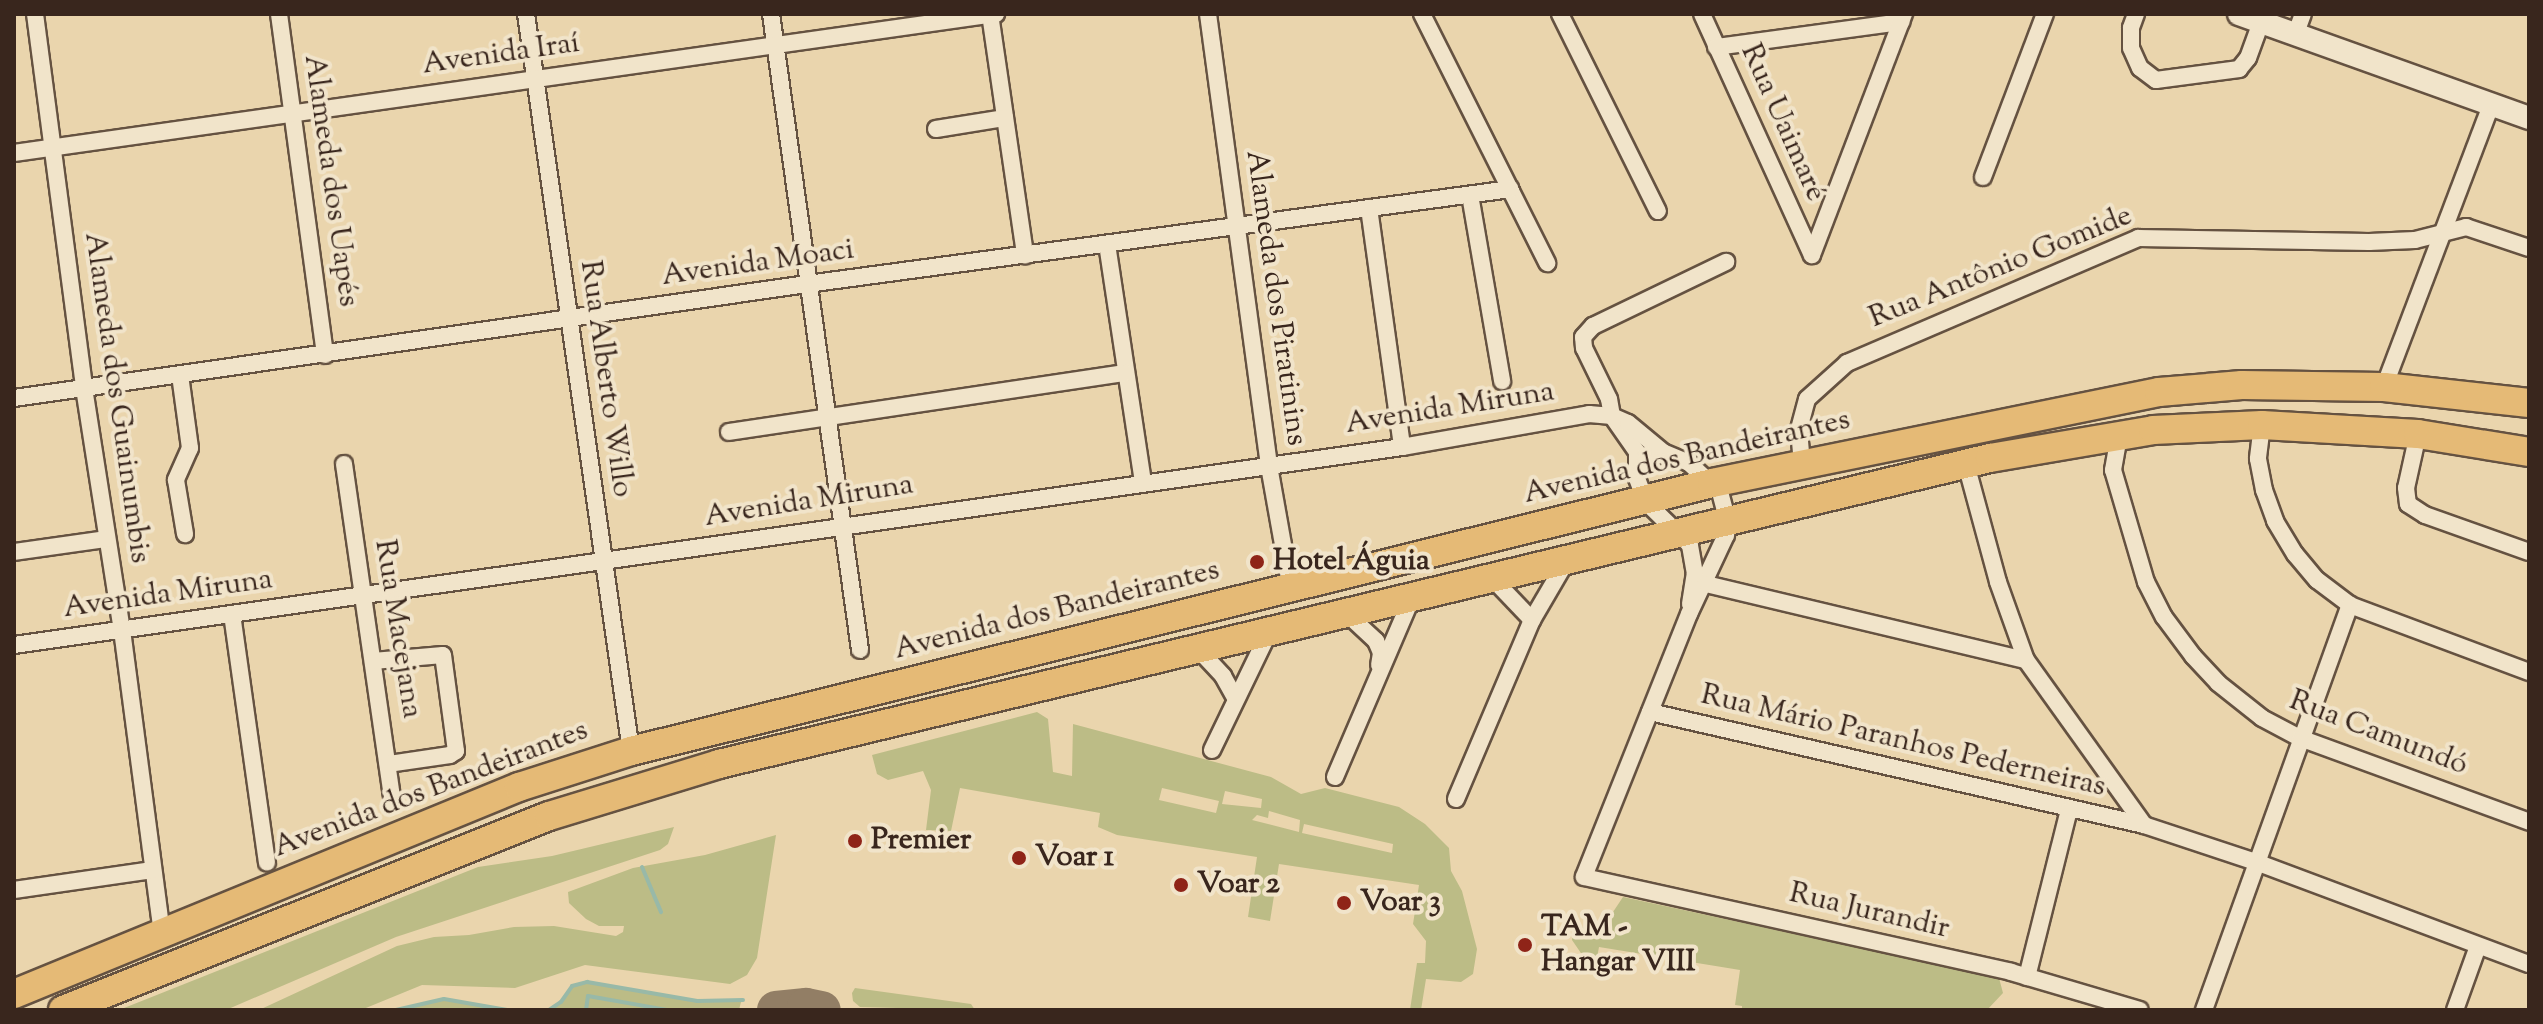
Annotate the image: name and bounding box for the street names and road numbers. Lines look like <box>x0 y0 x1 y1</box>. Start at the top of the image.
street label: Avenida Iraí <box>420 26 582 84</box>
street label: Rua Uaimaré <box>1731 39 1833 207</box>
street label: Alameda dos Uapés <box>295 53 365 309</box>
street label: Alameda dos Piratinins <box>1236 148 1314 448</box>
street label: Rua Antônio Gomide <box>1864 199 2138 337</box>
street label: Alameda dos Guainumbis <box>75 230 157 566</box>
street label: Avenida Moaci <box>660 233 856 295</box>
street label: Rua Alberto Willo <box>571 258 639 500</box>
street label: Avenida Miruna <box>1343 375 1557 443</box>
street label: Avenida dos Bandeirantes <box>1520 403 1854 513</box>
street label: Avenida Miruna <box>702 468 916 536</box>
street label: Rua Macejana <box>365 537 429 721</box>
street label: Avenida dos Bandeirantes <box>891 553 1223 669</box>
street label: Avenida Miruna <box>61 563 275 627</box>
street label: Rua Mário Paranhos Pederneiras <box>1697 678 2109 806</box>
street label: Rua Camundó <box>2284 684 2472 784</box>
street label: Avenida dos Bandeirantes <box>269 713 593 867</box>
street label: Rua Jurandir <box>1785 876 1953 948</box>

